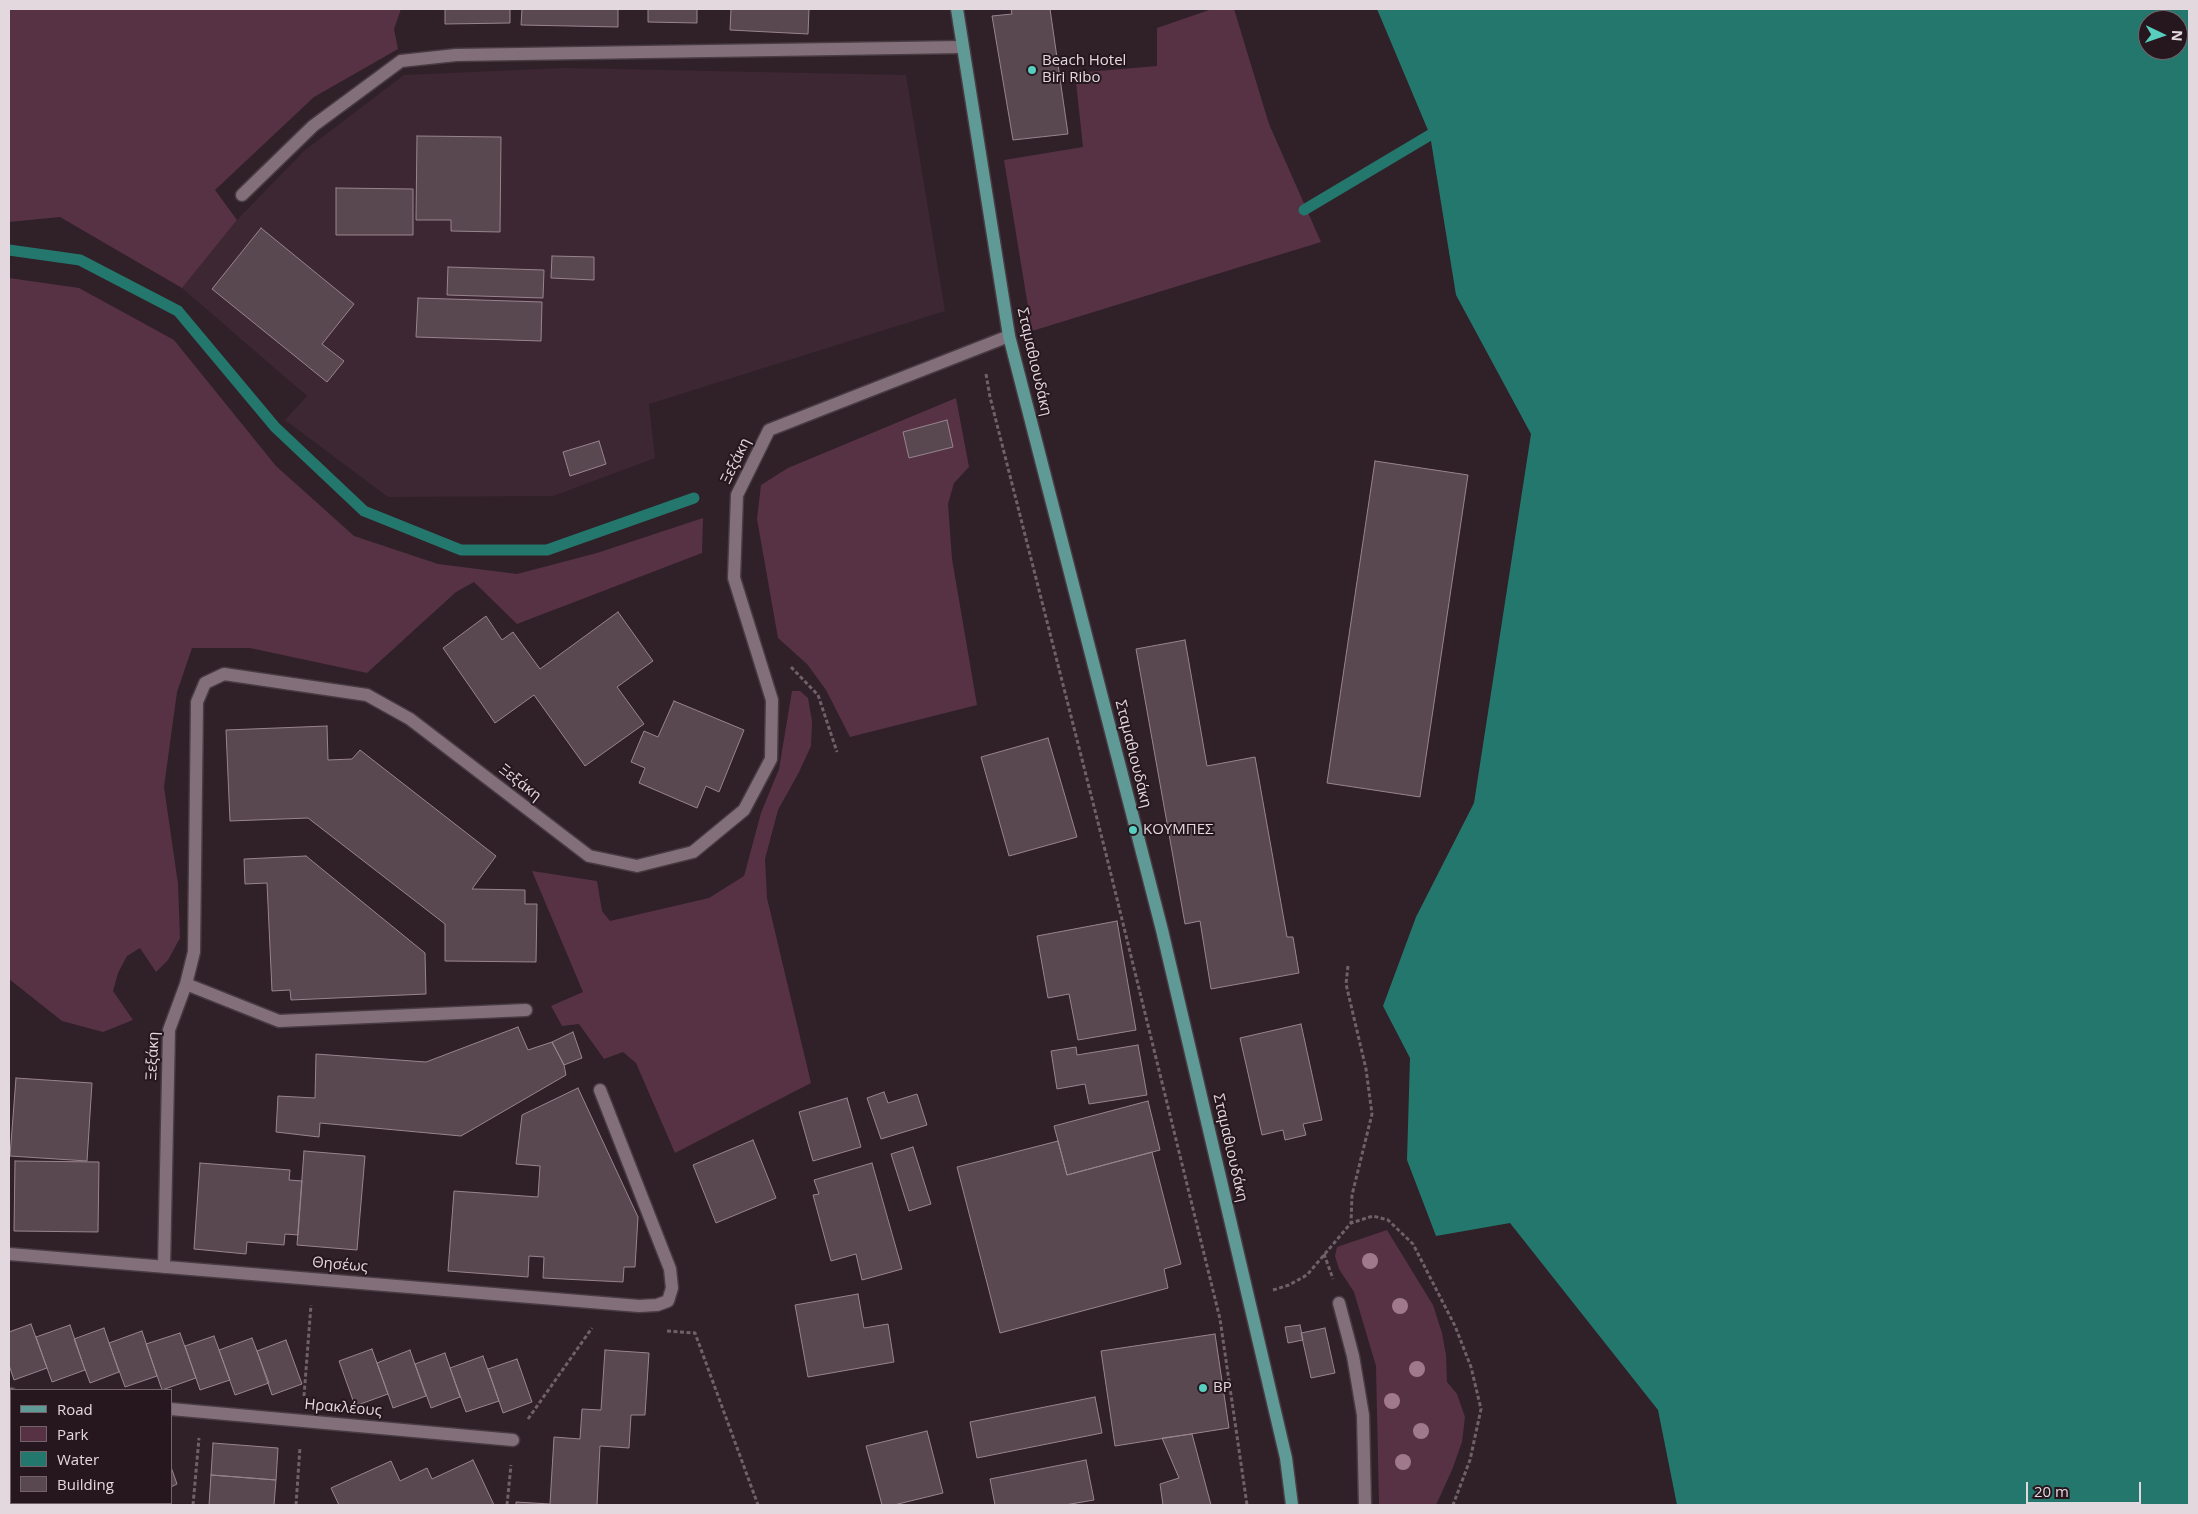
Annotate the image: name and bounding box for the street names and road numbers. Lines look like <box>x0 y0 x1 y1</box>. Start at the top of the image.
street label: Σταμαθιουδάκη <box>1013 306 1055 418</box>
street label: Ξεξάκη <box>717 435 755 487</box>
street label: Σταμαθιουδάκη <box>1111 698 1155 810</box>
street label: Ξεξάκη <box>495 761 545 805</box>
street label: Ξεξάκη <box>143 1031 163 1081</box>
street label: Σταμαθιουδάκη <box>1209 1092 1251 1204</box>
street label: Θησέως <box>311 1254 369 1276</box>
street label: Ηρακλέους <box>304 1396 382 1420</box>

